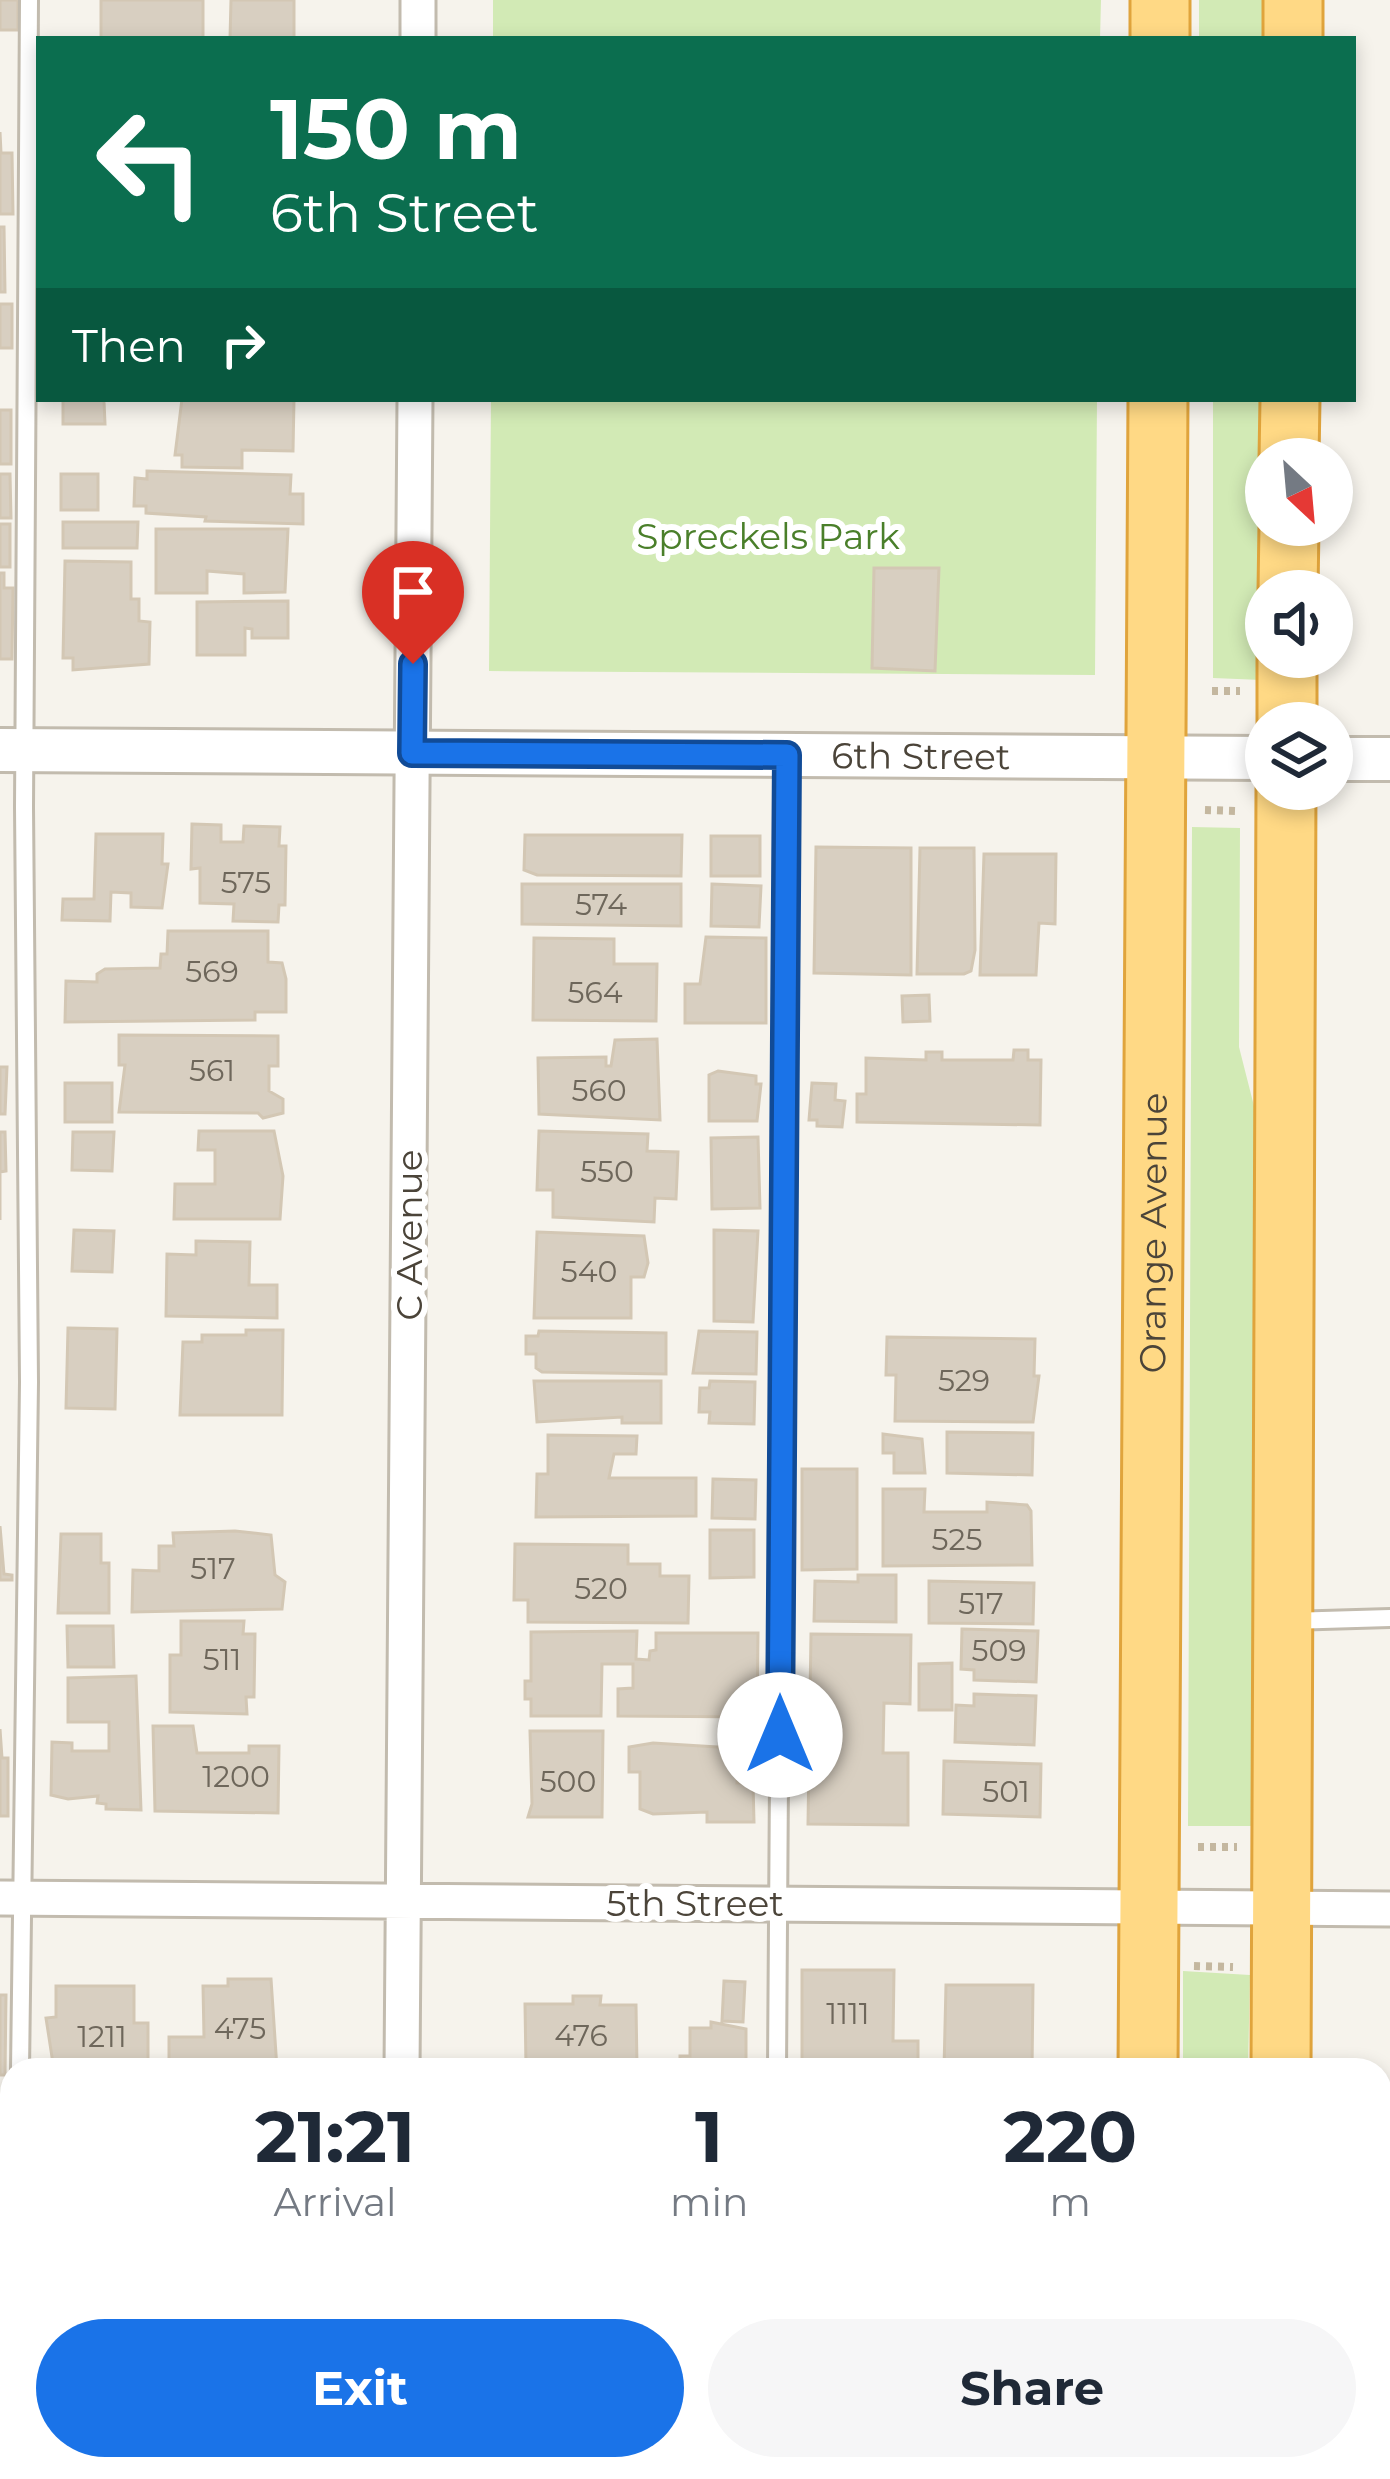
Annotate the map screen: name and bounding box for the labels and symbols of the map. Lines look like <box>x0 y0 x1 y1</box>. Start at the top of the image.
north arrow <box>1245 438 1353 546</box>
park label: Spreckels Park <box>636 514 900 558</box>
pin <box>362 541 464 664</box>
street label: 6th Street <box>831 733 1011 778</box>
house number: 575 <box>221 864 271 901</box>
house number: 574 <box>575 886 627 923</box>
house number: 569 <box>185 953 239 990</box>
house number: 564 <box>567 974 623 1011</box>
house number: 561 <box>189 1052 235 1089</box>
house number: 560 <box>571 1072 627 1109</box>
street label: Orange Avenue <box>1130 1093 1176 1373</box>
street label: C Avenue <box>387 1150 431 1320</box>
house number: 550 <box>580 1153 634 1190</box>
house number: 540 <box>561 1253 617 1290</box>
house number: 529 <box>938 1362 990 1399</box>
house number: 525 <box>932 1521 982 1558</box>
house number: 517 <box>190 1550 236 1587</box>
house number: 520 <box>574 1570 628 1607</box>
house number: 517 <box>958 1585 1004 1622</box>
house number: 509 <box>971 1632 1027 1669</box>
house number: 511 <box>203 1641 241 1678</box>
position arrow <box>717 1672 843 1798</box>
house number: 1200 <box>202 1758 270 1795</box>
house number: 500 <box>540 1763 596 1800</box>
house number: 501 <box>982 1773 1030 1810</box>
street label: 5th Street <box>606 1881 784 1925</box>
house number: 1111 <box>826 1995 870 2032</box>
house number: 475 <box>214 2010 266 2047</box>
house number: 476 <box>554 2017 608 2054</box>
house number: 1211 <box>77 2018 127 2055</box>

